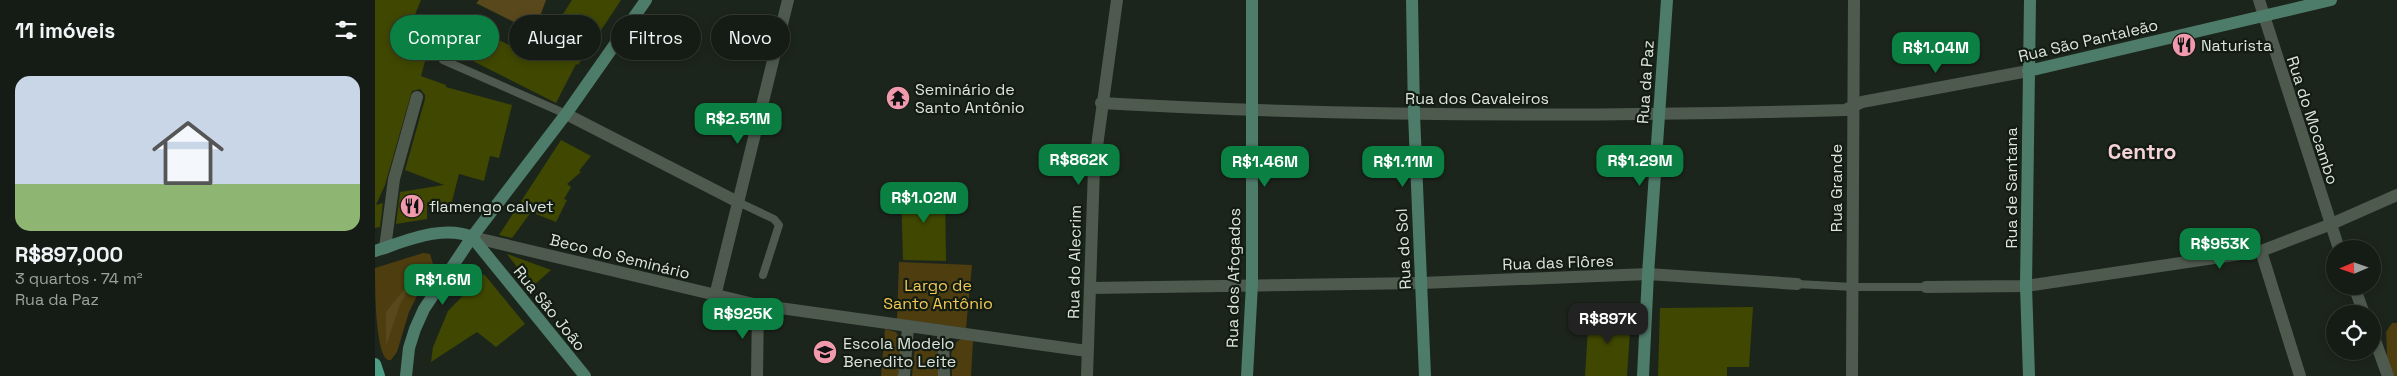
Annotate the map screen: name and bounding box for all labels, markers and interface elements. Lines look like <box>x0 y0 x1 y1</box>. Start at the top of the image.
street label: Rua São Pantaleão <box>2016 14 2160 67</box>
chip: Comprar <box>390 15 499 60</box>
chip: Alugar <box>509 15 601 60</box>
chip: Filtros <box>611 15 701 60</box>
chip: Novo <box>711 15 790 60</box>
icon: filters <box>332 16 360 44</box>
text: 11 imóveis <box>15 17 115 44</box>
pin: R$1.04M <box>1890 32 1982 74</box>
restaurant icon: Naturista <box>2171 32 2197 58</box>
place label: Naturista <box>2201 35 2272 56</box>
text: R$1.04M <box>1903 37 1969 58</box>
street label: Rua da Paz <box>1632 40 1659 125</box>
street label: Rua do Mocambo <box>2282 53 2343 187</box>
place label: Seminário de Santo Antônio <box>915 79 1025 118</box>
temple icon: Seminário de Santo Antônio <box>885 85 911 111</box>
street label: Rua dos Cavaleiros <box>1405 88 1549 109</box>
pin: R$2.51M <box>692 102 784 145</box>
icon: home <box>143 108 233 198</box>
text: R$2.51M <box>706 108 770 129</box>
street label: Rua de Santana <box>2001 127 2022 249</box>
district label: Centro <box>2108 138 2176 165</box>
pin: R$862K <box>1038 144 1120 186</box>
pin: R$1.29M <box>1594 144 1686 187</box>
street label: Rua Grande <box>1826 144 1847 232</box>
pin: R$1.46M <box>1219 146 1311 188</box>
pin: R$1.11M <box>1357 146 1449 188</box>
text: R$862K <box>1050 149 1108 170</box>
text: R$1.29M <box>1607 150 1673 171</box>
text: R$1.46M <box>1232 151 1298 172</box>
text: R$1.11M <box>1373 151 1433 172</box>
pin: R$1.02M <box>878 182 970 224</box>
text: R$1.02M <box>891 187 957 208</box>
restaurant icon: flamengo calvet <box>399 193 425 219</box>
place label: flamengo calvet <box>429 196 554 217</box>
street label: Rua do Alecrim <box>1063 205 1086 319</box>
street label: Rua dos Afogados <box>1222 208 1245 348</box>
street label: Rua do Sol <box>1391 208 1416 290</box>
pin: R$953K <box>2179 228 2261 270</box>
street label: Beco do Seminário <box>548 229 692 284</box>
text: R$953K <box>2190 233 2250 254</box>
north arrow <box>2326 240 2381 295</box>
map controls <box>2326 240 2381 360</box>
text: R$897,000 <box>15 241 123 268</box>
street label: Rua das Flôres <box>1502 250 1614 275</box>
street label: Rua São João <box>509 261 590 355</box>
pin: R$1.6M <box>402 264 484 306</box>
text: 3 quartos · 74 m² <box>15 268 143 289</box>
text: R$1.6M <box>415 269 471 290</box>
park label: Largo de Santo Antônio <box>883 275 993 314</box>
text: Rua da Paz <box>15 289 99 310</box>
pin: R$925K <box>702 298 784 340</box>
pin: R$897K <box>1567 302 1649 345</box>
text: R$925K <box>714 303 772 324</box>
button: locate <box>2326 305 2381 360</box>
text: R$897K <box>1579 308 1637 329</box>
place label: Escola Modelo Benedito Leite <box>843 333 956 372</box>
school or university icon: Escola Modelo Benedito Leite <box>812 339 838 365</box>

